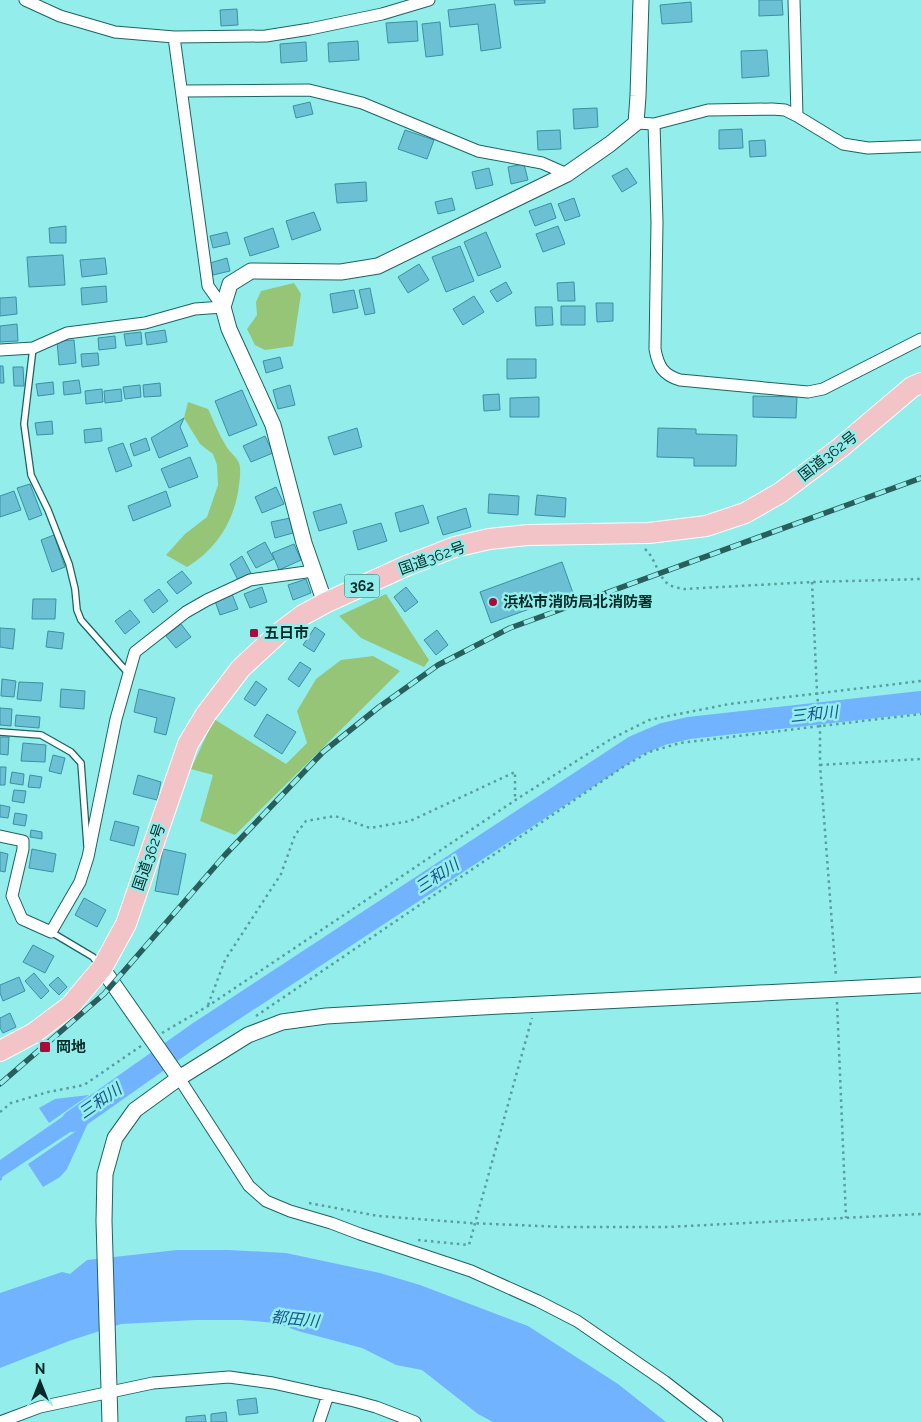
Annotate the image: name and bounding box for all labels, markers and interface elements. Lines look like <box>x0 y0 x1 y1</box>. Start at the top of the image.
street label: 国道362号 <box>795 427 861 485</box>
street label: 国道362号 <box>396 538 468 578</box>
road number: 362 <box>344 574 380 598</box>
place label: 浜松市消防局北消防署 <box>503 593 653 611</box>
marker: 浜松市消防局北消防署 <box>487 596 499 608</box>
place label: 五日市 <box>264 624 309 642</box>
marker: 五日市 <box>248 627 260 639</box>
water label: 三和川 <box>789 702 841 726</box>
street label: 国道362号 <box>129 821 169 893</box>
water label: 三和川 <box>412 854 464 897</box>
place label: 岡地 <box>56 1038 86 1056</box>
marker: 岡地 <box>38 1040 52 1054</box>
water label: 三和川 <box>75 1078 127 1123</box>
water label: 都田川 <box>270 1307 322 1331</box>
north arrow <box>15 1357 65 1407</box>
text: N <box>35 1361 45 1377</box>

